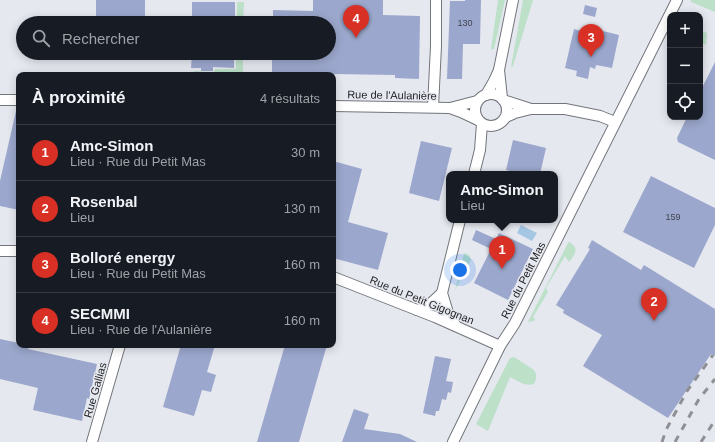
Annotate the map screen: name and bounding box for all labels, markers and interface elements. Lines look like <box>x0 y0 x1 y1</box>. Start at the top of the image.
pin: 4 <box>343 5 369 38</box>
map controls <box>667 12 703 120</box>
button: + <box>667 12 703 48</box>
search box <box>16 16 336 60</box>
house number: 130 <box>457 18 473 28</box>
pin: 3 <box>578 24 604 57</box>
icon: search <box>30 27 52 49</box>
text: Rechercher <box>62 30 140 47</box>
button: − <box>667 48 703 84</box>
button: locate <box>667 84 703 120</box>
text: À proximité <box>32 88 126 107</box>
street label: Rue de l'Aulanière <box>347 88 437 102</box>
text: 4 résultats <box>260 91 320 106</box>
text: Amc-Simon <box>70 137 153 154</box>
text: 1 <box>41 145 49 160</box>
text: 30 m <box>291 145 320 160</box>
text: Lieu · Rue du Petit Mas <box>70 154 206 169</box>
popup <box>446 171 558 223</box>
text: Amc-Simon <box>460 181 544 198</box>
text: Rosenbal <box>70 193 138 210</box>
text: Lieu <box>460 198 485 213</box>
text: 2 <box>41 201 49 216</box>
text: 130 m <box>284 201 320 216</box>
text: Lieu <box>70 210 95 225</box>
house number: 159 <box>665 212 681 222</box>
pin: 1 <box>489 236 515 269</box>
street label: Rue du Petit Mas <box>499 239 548 320</box>
text: Bolloré energy <box>70 249 175 266</box>
text: 3 <box>41 257 49 272</box>
text: 160 m <box>284 257 320 272</box>
your location <box>450 260 470 280</box>
text: Lieu · Rue du Petit Mas <box>70 266 206 281</box>
street label: Rue du Petit Gigognan <box>368 274 476 326</box>
pin: 2 <box>641 288 667 321</box>
text: SECMMI <box>70 305 130 322</box>
text: 4 <box>41 313 49 328</box>
text: 160 m <box>284 313 320 328</box>
text: Lieu · Rue de l'Aulanière <box>70 322 212 337</box>
street label: Rue Gallias <box>81 361 109 419</box>

